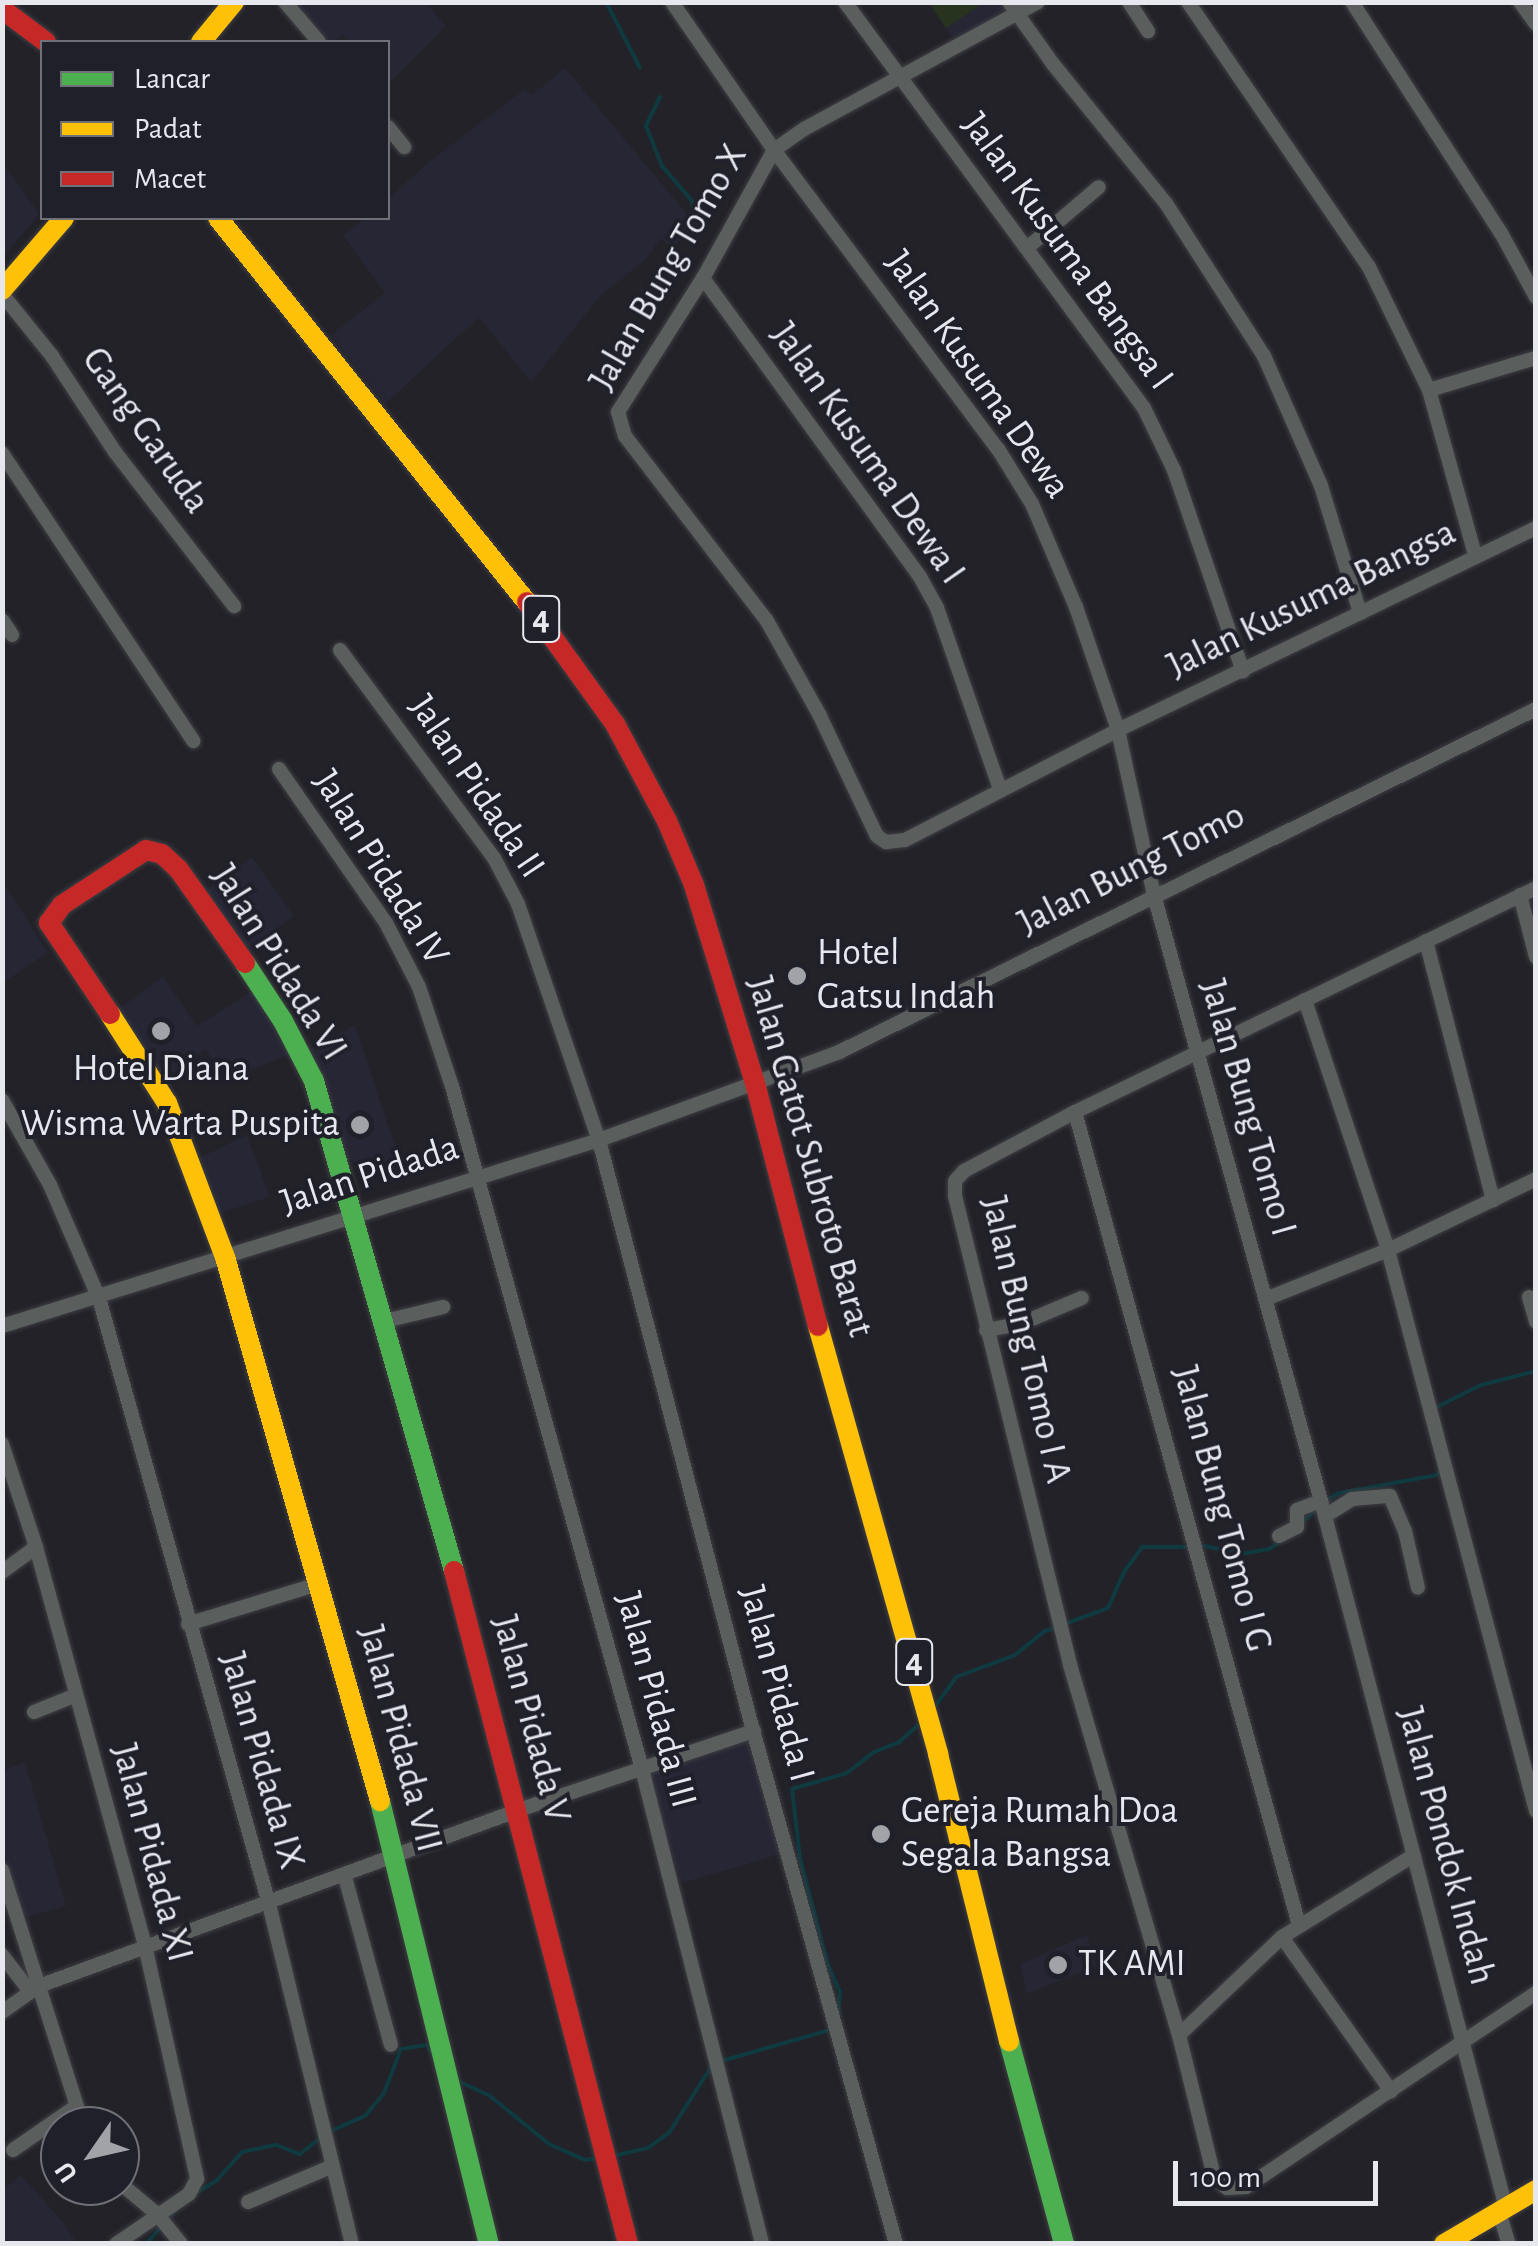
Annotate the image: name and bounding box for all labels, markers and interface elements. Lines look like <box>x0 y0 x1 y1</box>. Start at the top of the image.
legend <box>40 40 390 220</box>
text: Lancar <box>134 64 210 94</box>
street label: Jalan Kusuma Bangsa I <box>951 104 1183 400</box>
text: Padat <box>134 114 202 144</box>
street label: Jalan Bung Tomo X <box>580 137 758 399</box>
text: Macet <box>134 164 206 194</box>
street label: Jalan Kusuma Dewa <box>874 242 1080 508</box>
street label: Jalan Kusuma Dewa I <box>760 314 974 594</box>
street label: Gang Garuda <box>71 339 219 523</box>
street label: Jalan Kusuma Bangsa <box>1160 510 1464 690</box>
road number: 4 <box>521 589 561 649</box>
street label: Jalan Pidada II <box>398 687 554 887</box>
street label: Jalan Pidada IV <box>302 762 458 974</box>
street label: Jalan Bung Tomo <box>1011 793 1253 947</box>
street label: Jalan Pidada VI <box>200 857 356 1069</box>
place label: Hotel Gatsu Indah <box>817 931 995 1021</box>
marker: Hotel Gatsu Indah <box>786 965 808 987</box>
street label: Jalan Gatot Subroto Barat <box>736 972 882 1342</box>
street label: Jalan Bung Tomo I <box>1189 974 1305 1242</box>
marker: Hotel Diana <box>150 1020 172 1042</box>
place label: Hotel Diana <box>73 1047 249 1093</box>
place label: Wisma Warta Puspita <box>20 1102 340 1148</box>
marker: Wisma Warta Puspita <box>349 1114 371 1136</box>
street label: Jalan Pidada <box>275 1126 465 1226</box>
street label: Jalan Bung Tomo I A <box>970 1192 1080 1488</box>
street label: Jalan Bung Tomo I G <box>1161 1361 1281 1657</box>
street label: Jalan Pidada I <box>728 1581 824 1787</box>
street label: Jalan Pidada III <box>604 1587 706 1813</box>
street label: Jalan Pidada V <box>481 1611 579 1827</box>
street label: Jalan Pidada VII <box>347 1621 451 1857</box>
road number: 4 <box>894 1632 934 1692</box>
street label: Jalan Pidada IX <box>208 1647 314 1875</box>
street label: Jalan Pondok Indah <box>1386 1702 1504 1990</box>
street label: Jalan Pidada XI <box>100 1739 202 1967</box>
place label: Gereja Rumah Doa Segala Bangsa <box>901 1789 1178 1878</box>
marker: Gereja Rumah Doa Segala Bangsa <box>870 1823 892 1845</box>
place label: TK AMI <box>1078 1942 1186 1988</box>
marker: TK AMI <box>1047 1954 1069 1976</box>
north arrow <box>40 2106 140 2206</box>
scale bar <box>1178 2141 1383 2203</box>
text: U <box>50 2156 83 2187</box>
text: 100 m <box>1190 2163 1261 2193</box>

